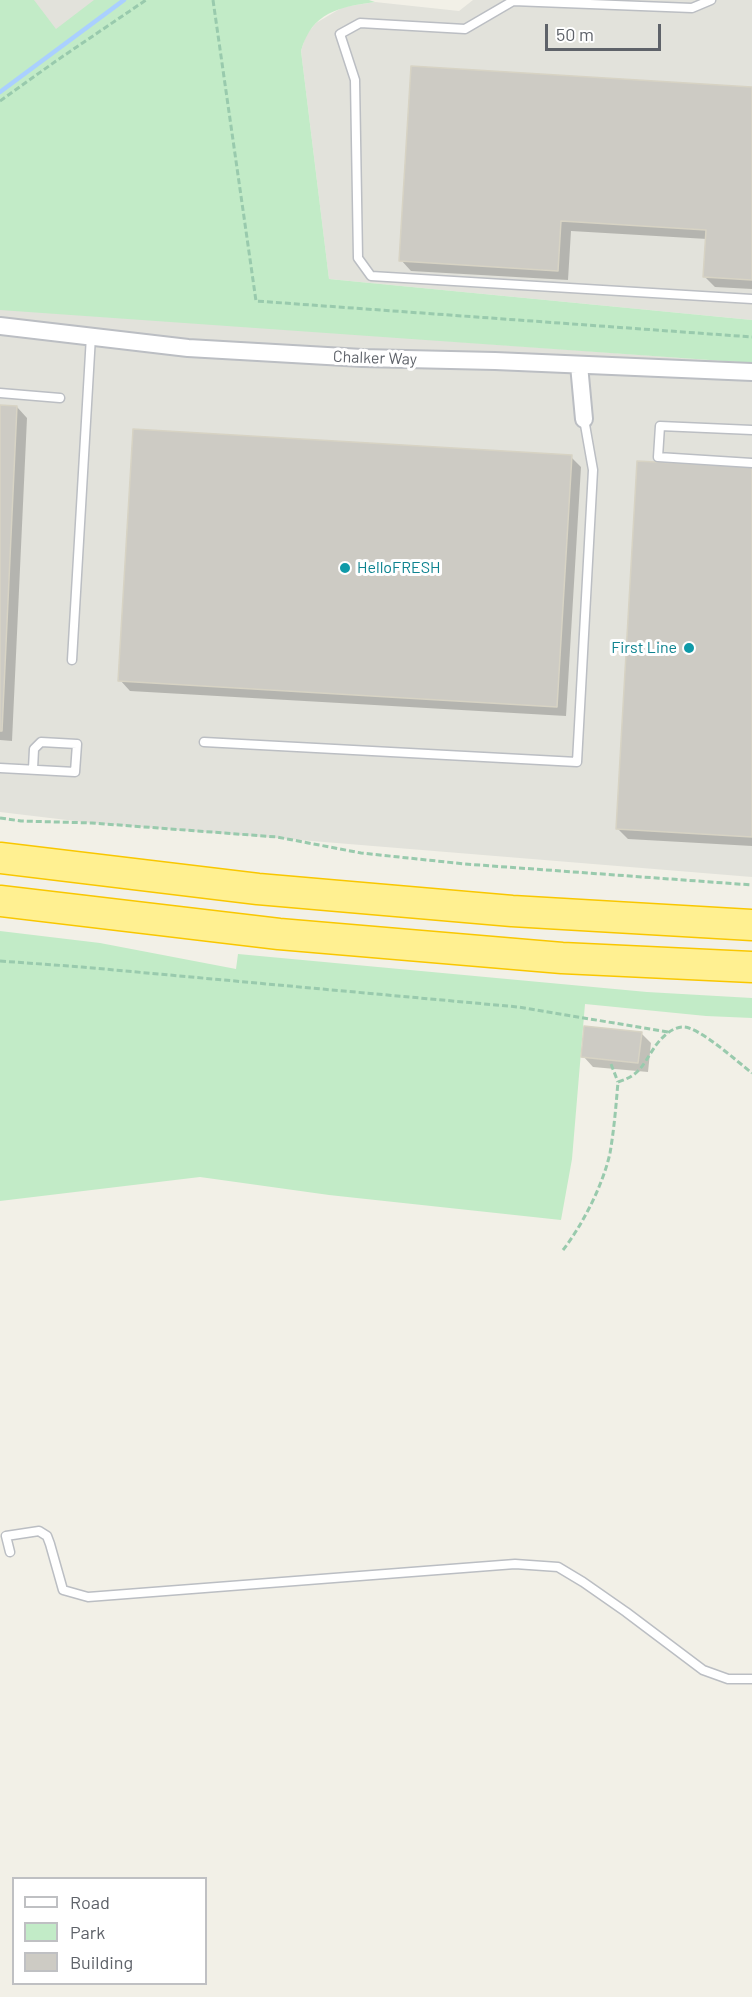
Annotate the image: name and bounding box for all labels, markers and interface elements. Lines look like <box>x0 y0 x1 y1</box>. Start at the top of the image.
scale bar <box>548 12 664 50</box>
text: 50 m <box>556 23 594 45</box>
street label: Chalker Way <box>333 347 417 369</box>
place label: HelloFRESH <box>357 558 440 578</box>
marker: HelloFRESH <box>338 561 352 575</box>
place label: First Line <box>611 638 677 658</box>
marker: First Line <box>682 641 696 655</box>
legend <box>12 1877 207 1985</box>
text: Road <box>70 1891 110 1913</box>
text: Park <box>70 1921 105 1943</box>
text: Building <box>70 1951 133 1973</box>

